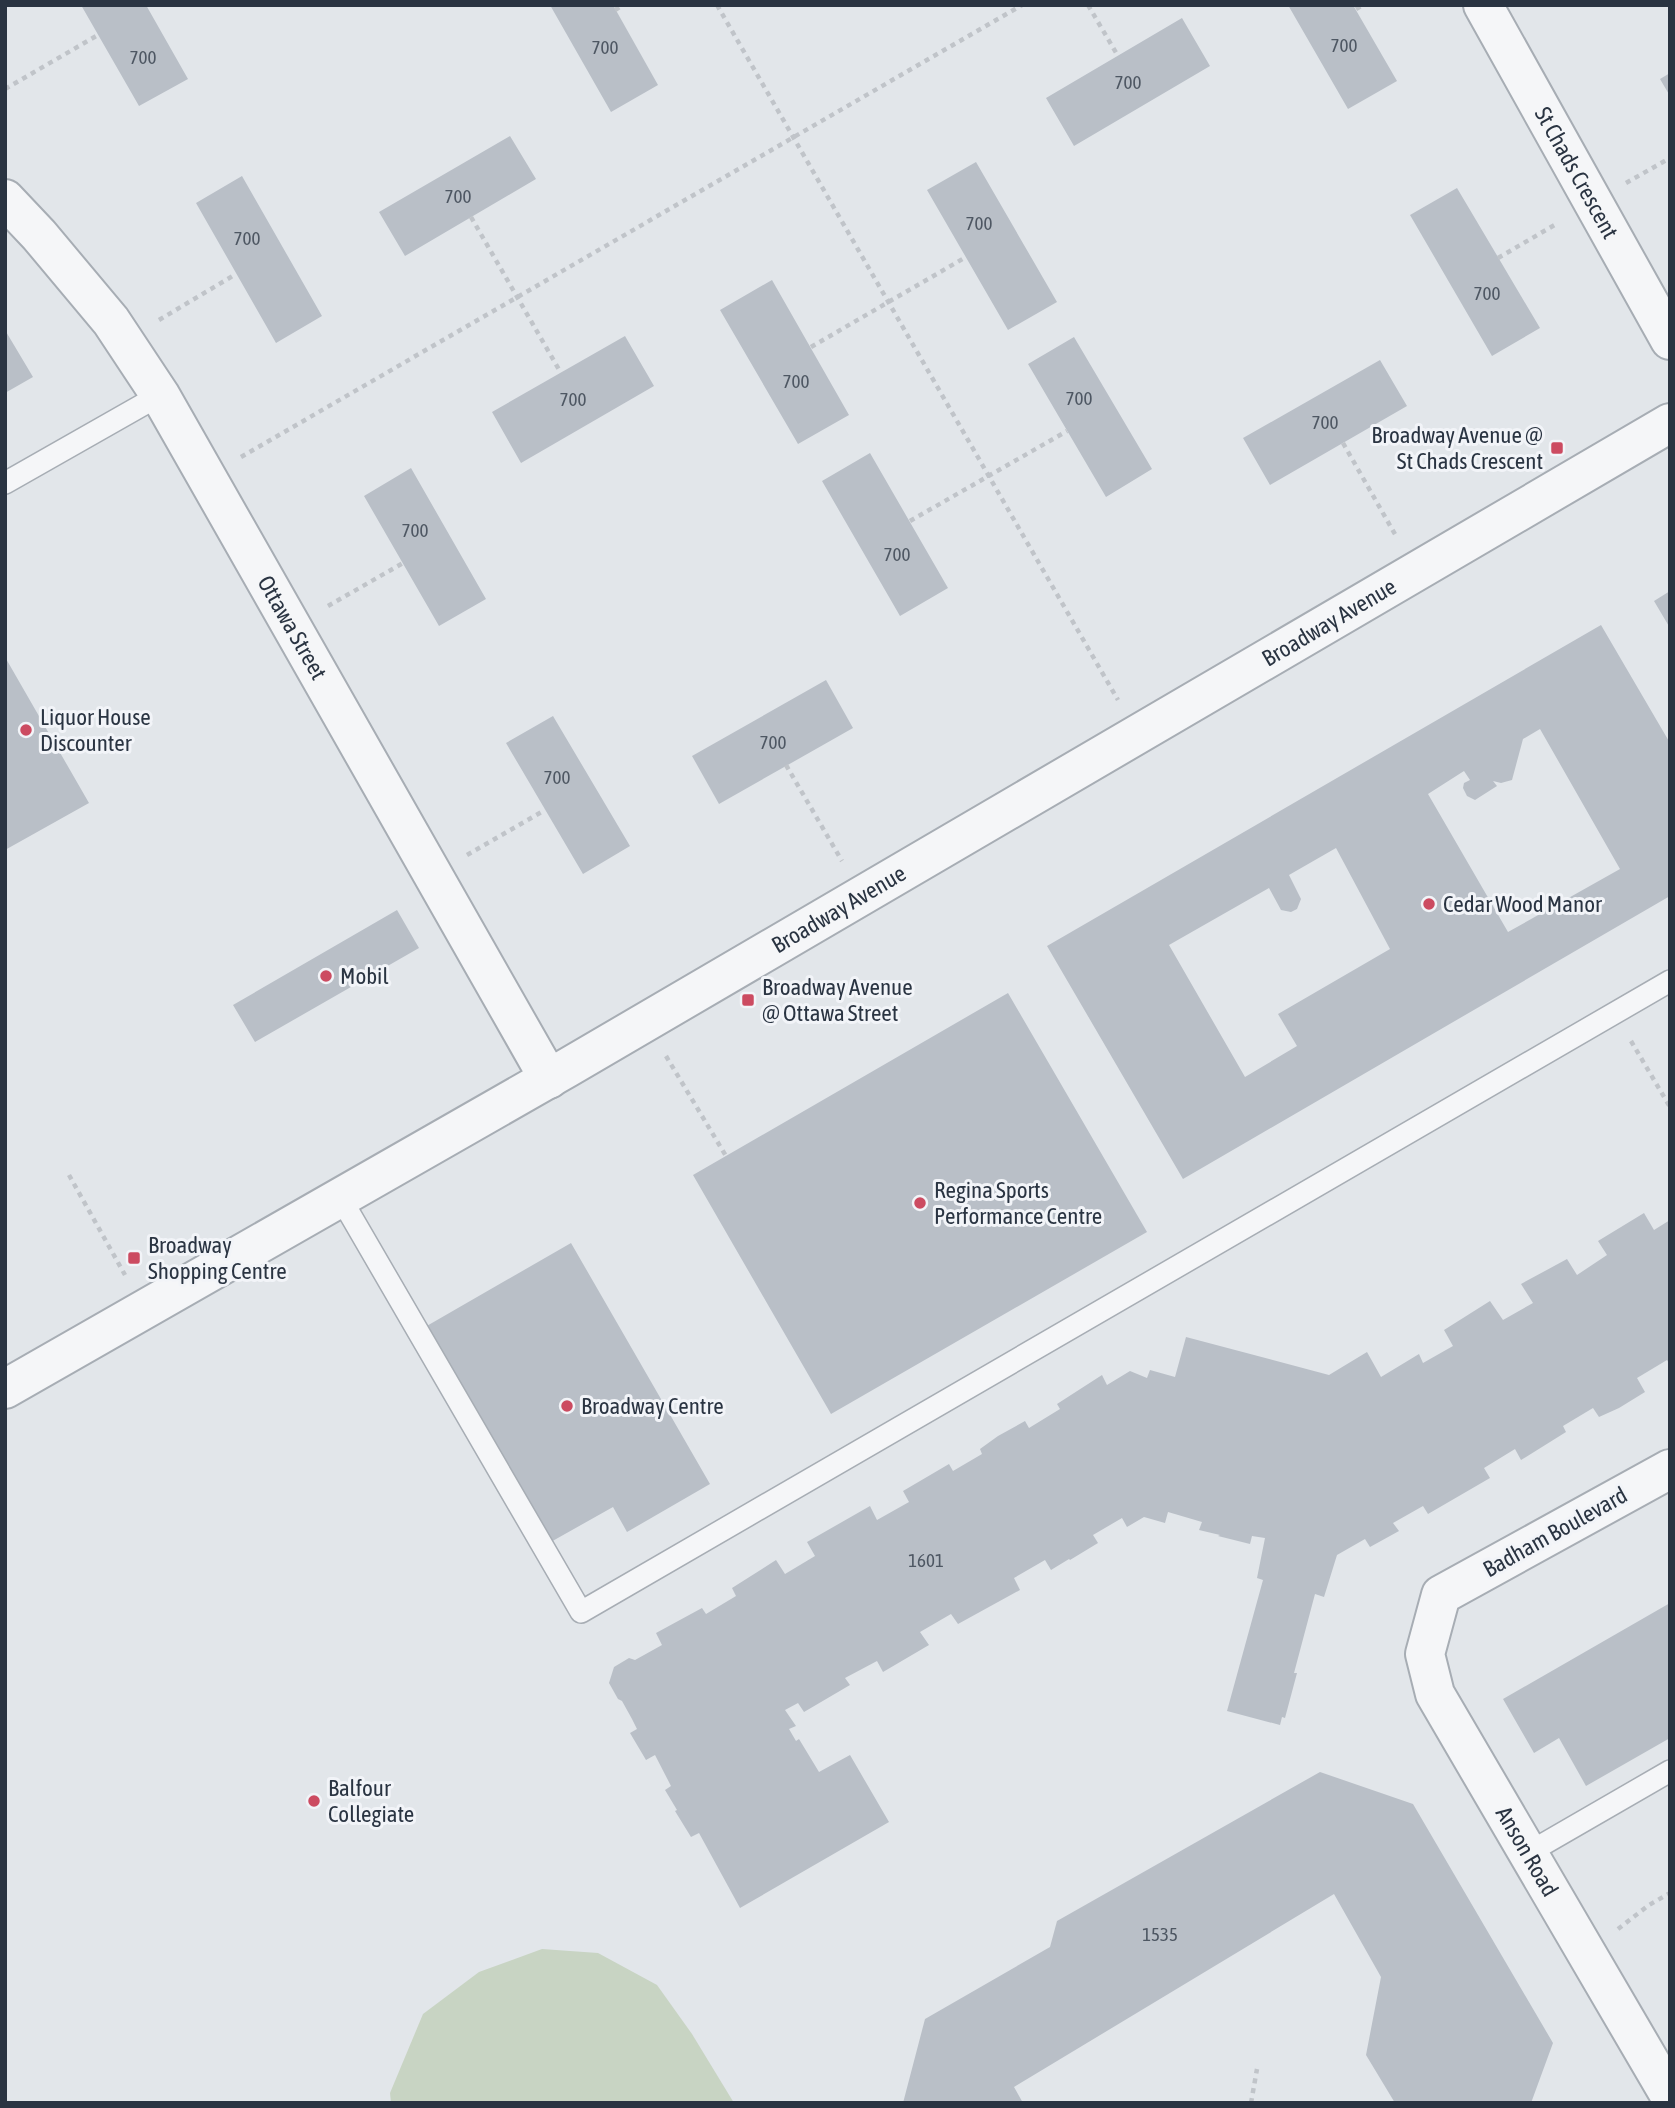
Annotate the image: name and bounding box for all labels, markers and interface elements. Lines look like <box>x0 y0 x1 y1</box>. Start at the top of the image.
house number: 700 <box>1331 34 1357 56</box>
house number: 700 <box>592 36 618 58</box>
house number: 700 <box>130 46 156 68</box>
house number: 700 <box>1115 71 1141 93</box>
street label: St Chads Crescent <box>1530 102 1624 243</box>
house number: 700 <box>445 185 471 207</box>
house number: 700 <box>966 212 992 234</box>
house number: 700 <box>234 227 260 249</box>
house number: 700 <box>1474 282 1500 304</box>
house number: 700 <box>783 370 809 392</box>
house number: 700 <box>1066 387 1092 409</box>
house number: 700 <box>560 388 586 410</box>
house number: 700 <box>1312 411 1338 433</box>
place label: Broadway Avenue @ St Chads Crescent <box>1371 422 1543 474</box>
marker: Broadway Avenue @ St Chads Crescent <box>1549 440 1565 456</box>
house number: 700 <box>402 519 428 541</box>
house number: 700 <box>884 543 910 565</box>
street label: Ottawa Street <box>252 571 332 684</box>
street label: Broadway Avenue <box>1257 573 1401 672</box>
place label: Liquor House Discounter <box>40 704 151 756</box>
marker: Liquor House Discounter <box>18 722 34 738</box>
house number: 700 <box>760 731 786 753</box>
house number: 700 <box>544 766 570 788</box>
street label: Broadway Avenue <box>767 860 910 958</box>
place label: Cedar Wood Manor <box>1443 891 1603 917</box>
marker: Cedar Wood Manor <box>1421 896 1437 912</box>
place label: Mobil <box>340 963 389 989</box>
marker: Mobil <box>318 968 334 984</box>
place label: Broadway Avenue @ Ottawa Street <box>762 974 913 1026</box>
marker: Broadway Avenue @ Ottawa Street <box>740 992 756 1008</box>
place label: Regina Sports Performance Centre <box>934 1177 1102 1229</box>
marker: Regina Sports Performance Centre <box>912 1195 928 1211</box>
place label: Broadway Shopping Centre <box>148 1232 287 1284</box>
marker: Broadway Shopping Centre <box>126 1250 142 1266</box>
place label: Broadway Centre <box>581 1393 724 1419</box>
marker: Broadway Centre <box>559 1398 575 1414</box>
street label: Badham Boulevard <box>1478 1482 1632 1582</box>
house number: 1601 <box>908 1549 944 1571</box>
place label: Balfour Collegiate <box>328 1775 414 1827</box>
marker: Balfour Collegiate <box>306 1793 322 1809</box>
street label: Anson Road <box>1491 1802 1563 1901</box>
house number: 1535 <box>1142 1923 1178 1945</box>

